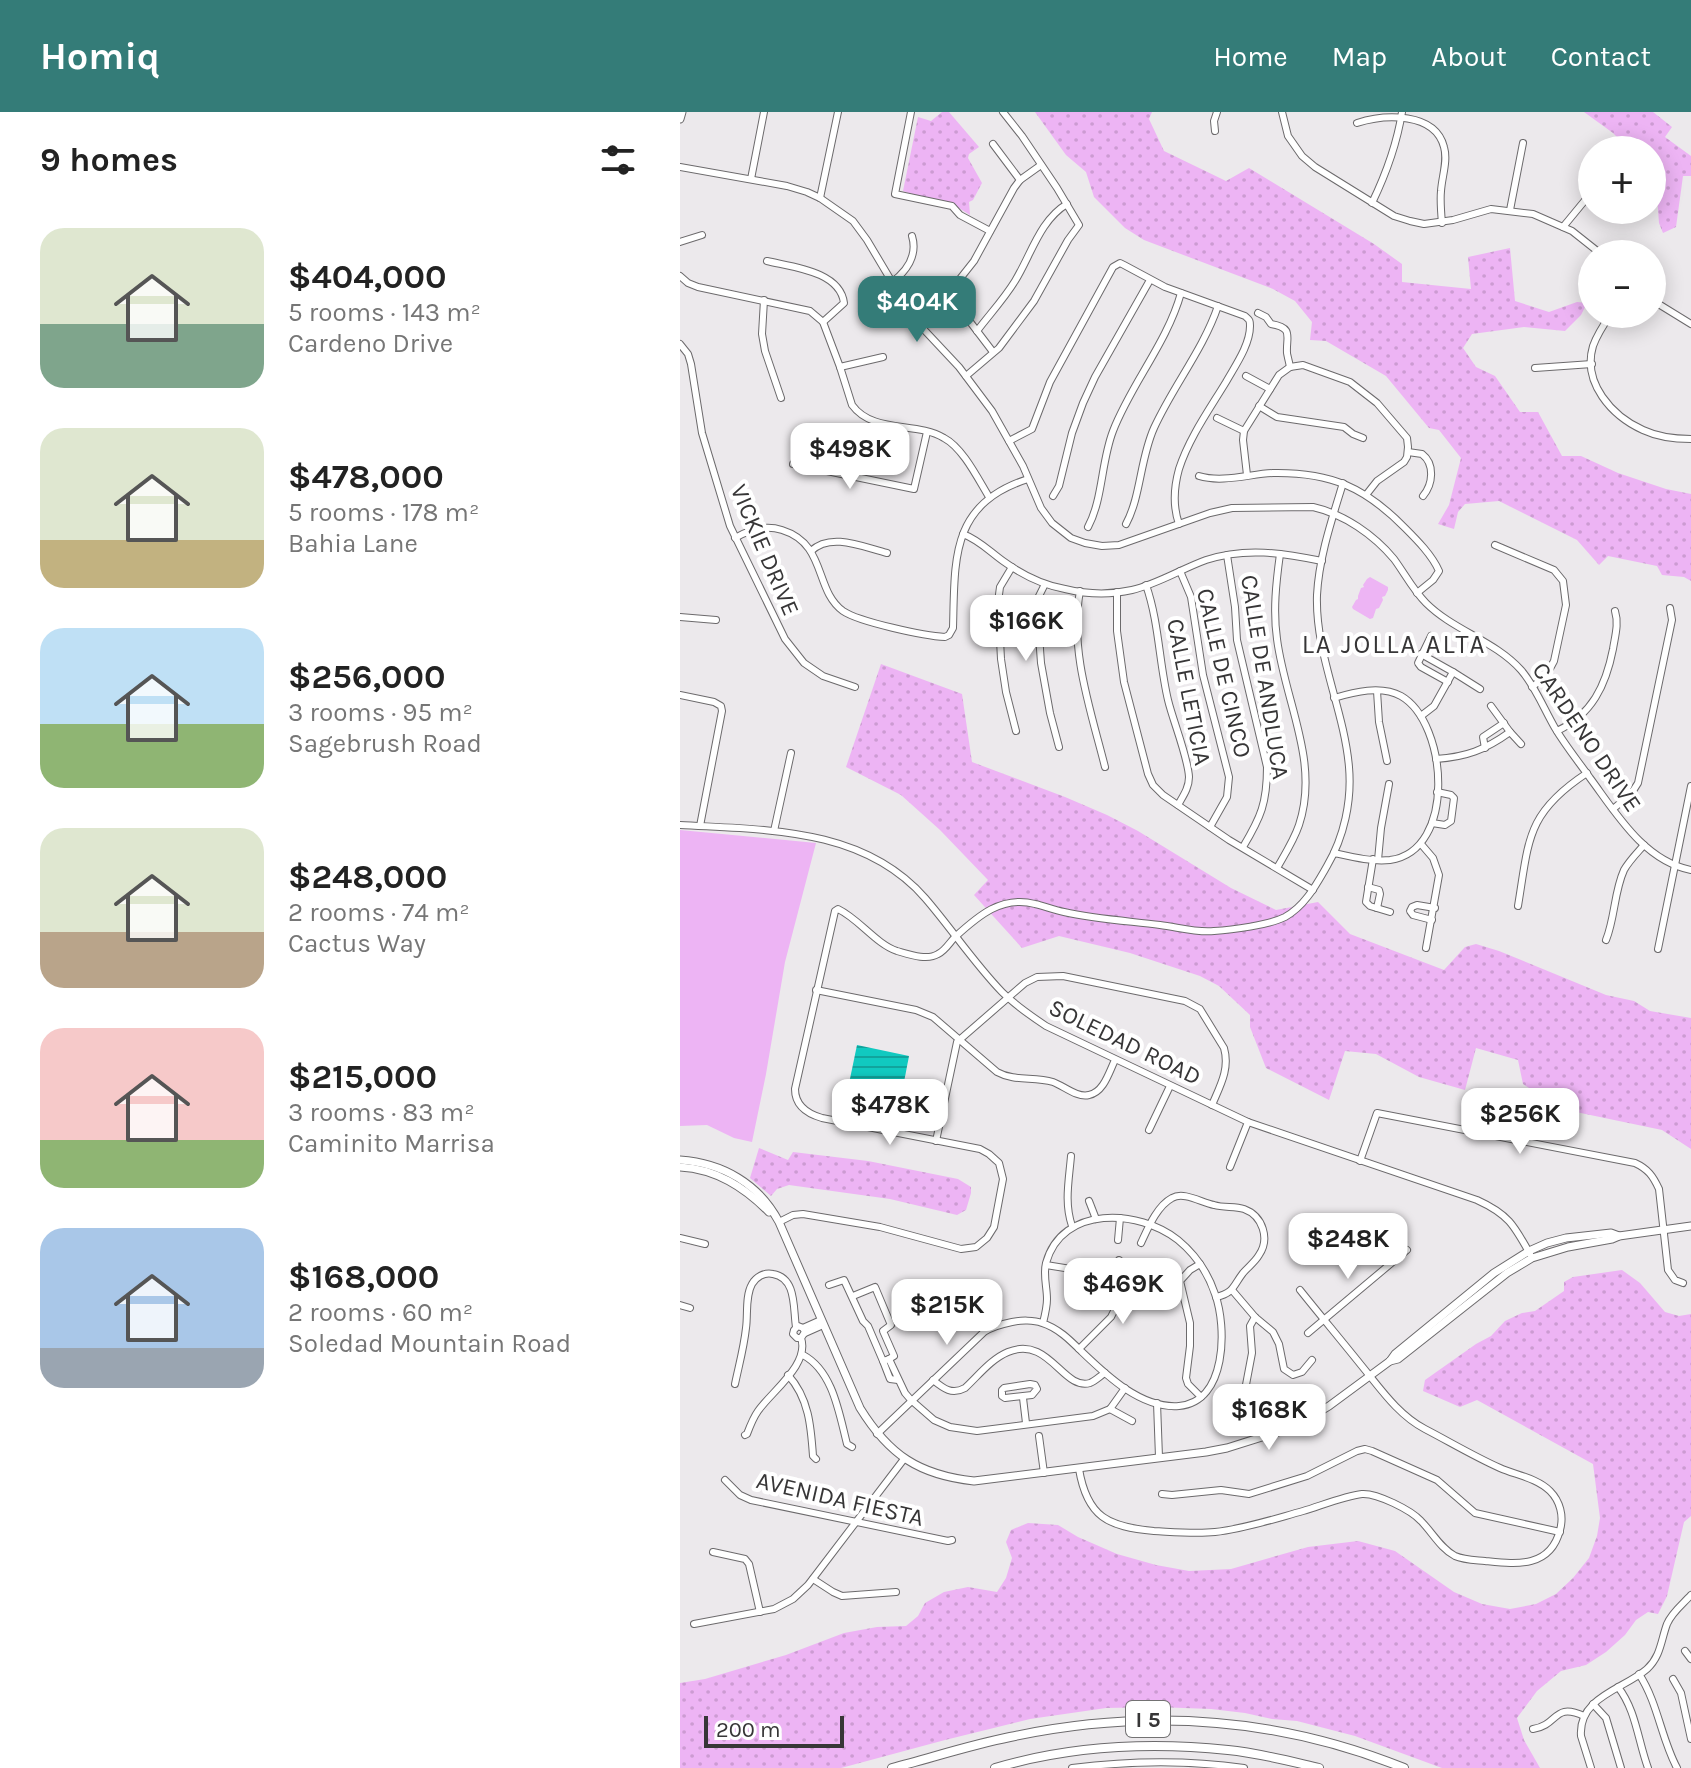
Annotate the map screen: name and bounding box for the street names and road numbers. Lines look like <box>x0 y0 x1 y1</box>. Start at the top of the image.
street label: VICKIE DRIVE <box>725 480 805 620</box>
street label: CALLE DE ANDLUCA <box>1235 573 1295 781</box>
street label: CALLE DE CINCO <box>1191 585 1257 761</box>
street label: CALLE LETICIA <box>1161 616 1217 768</box>
street label: CARDENO DRIVE <box>1527 657 1647 817</box>
street label: SOLEDAD ROAD <box>1044 993 1206 1091</box>
street label: AVENIDA FIESTA <box>754 1466 927 1532</box>
road number: I 5 <box>1126 1701 1170 1737</box>

